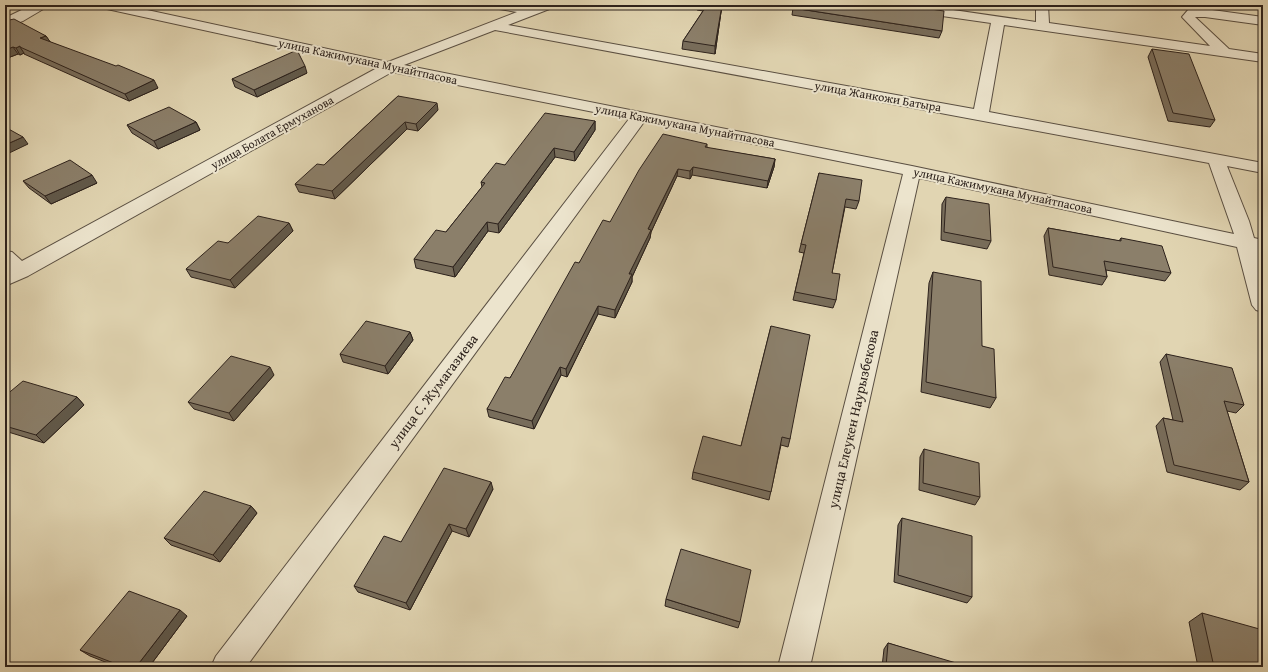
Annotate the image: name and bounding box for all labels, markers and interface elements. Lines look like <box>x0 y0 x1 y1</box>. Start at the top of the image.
street label: улица Кажимукана Мунайтпасова <box>276 33 459 88</box>
street label: улица Жанкожи Батыра <box>812 76 943 116</box>
street label: улица Болата Ермуханова <box>207 91 337 173</box>
street label: улица Кажимукана Мунайтпасова <box>593 99 777 151</box>
street label: улица Кажимукана Мунайтпасова <box>911 162 1094 217</box>
street label: улица Елеукен Наурызбекова <box>822 327 883 511</box>
street label: улица С. Жумагазиева <box>383 330 483 453</box>

